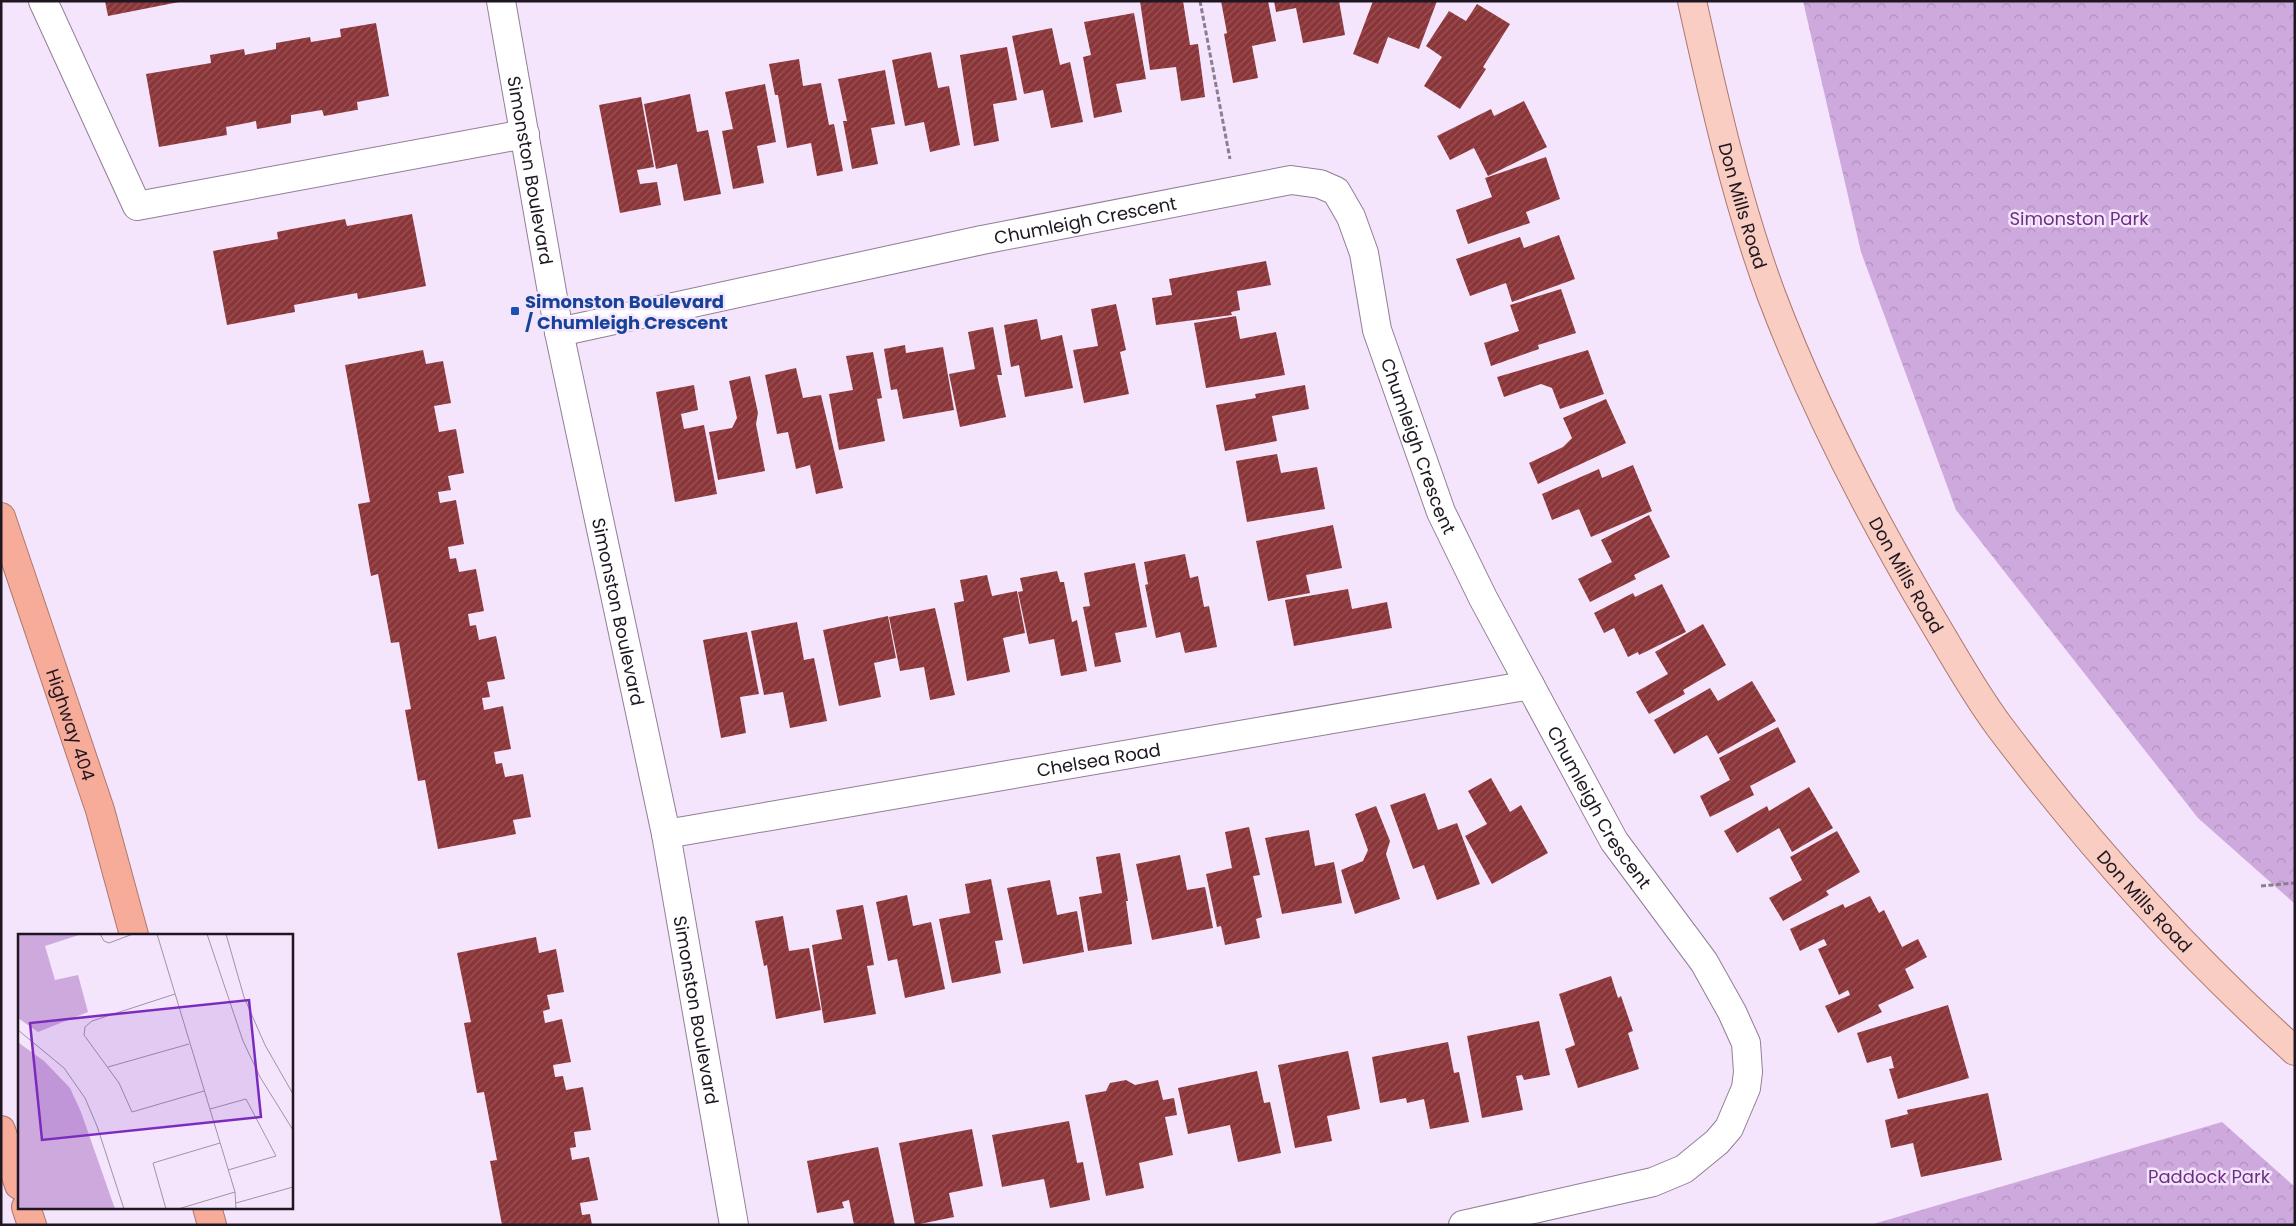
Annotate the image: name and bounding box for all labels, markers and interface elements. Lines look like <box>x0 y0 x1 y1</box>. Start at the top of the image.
street label: Simonston Boulevard <box>502 74 560 267</box>
street label: Don Mills Road <box>1713 140 1774 272</box>
street label: Chumleigh Crescent <box>992 190 1179 250</box>
park label: Simonston Park <box>2010 206 2149 231</box>
place label: Simonston Boulevard / Chumleigh Crescent <box>525 289 728 335</box>
marker: Simonston Boulevard / Chumleigh Crescent <box>509 305 521 317</box>
street label: Chumleigh Crescent <box>1375 355 1462 538</box>
street label: Don Mills Road <box>1864 512 1950 638</box>
street label: Simonston Boulevard <box>586 515 651 708</box>
street label: Highway 404 <box>41 665 102 784</box>
street label: Chumleigh Crescent <box>1542 721 1658 894</box>
street label: Chelsea Road <box>1035 736 1163 782</box>
street label: Don Mills Road <box>2092 844 2198 958</box>
street label: Simonston Boulevard <box>668 914 725 1106</box>
inset map <box>18 934 292 1208</box>
park label: Paddock Park <box>2148 1164 2271 1189</box>

